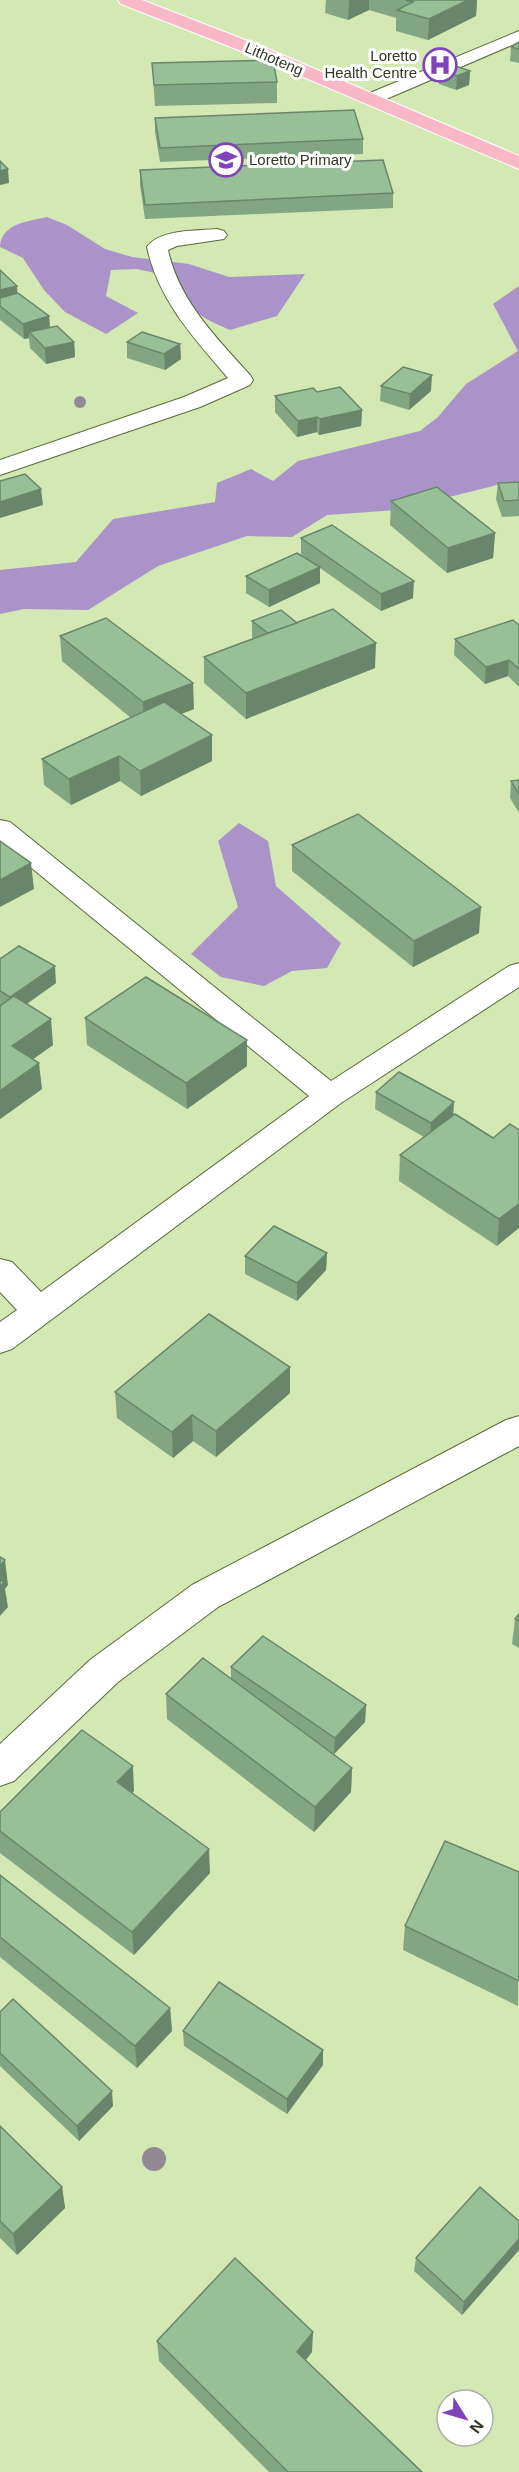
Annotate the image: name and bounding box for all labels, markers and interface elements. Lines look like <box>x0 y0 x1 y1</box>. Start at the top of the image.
street label: Lithoteng <box>242 39 306 78</box>
place label: Loretto Health Centre <box>324 47 417 81</box>
hospital icon: Loretto Health Centre <box>422 47 458 83</box>
school or university icon: Loretto Primary <box>208 142 244 178</box>
place label: Loretto Primary <box>249 151 352 168</box>
north arrow <box>435 2388 495 2448</box>
text: N <box>466 2417 487 2436</box>

